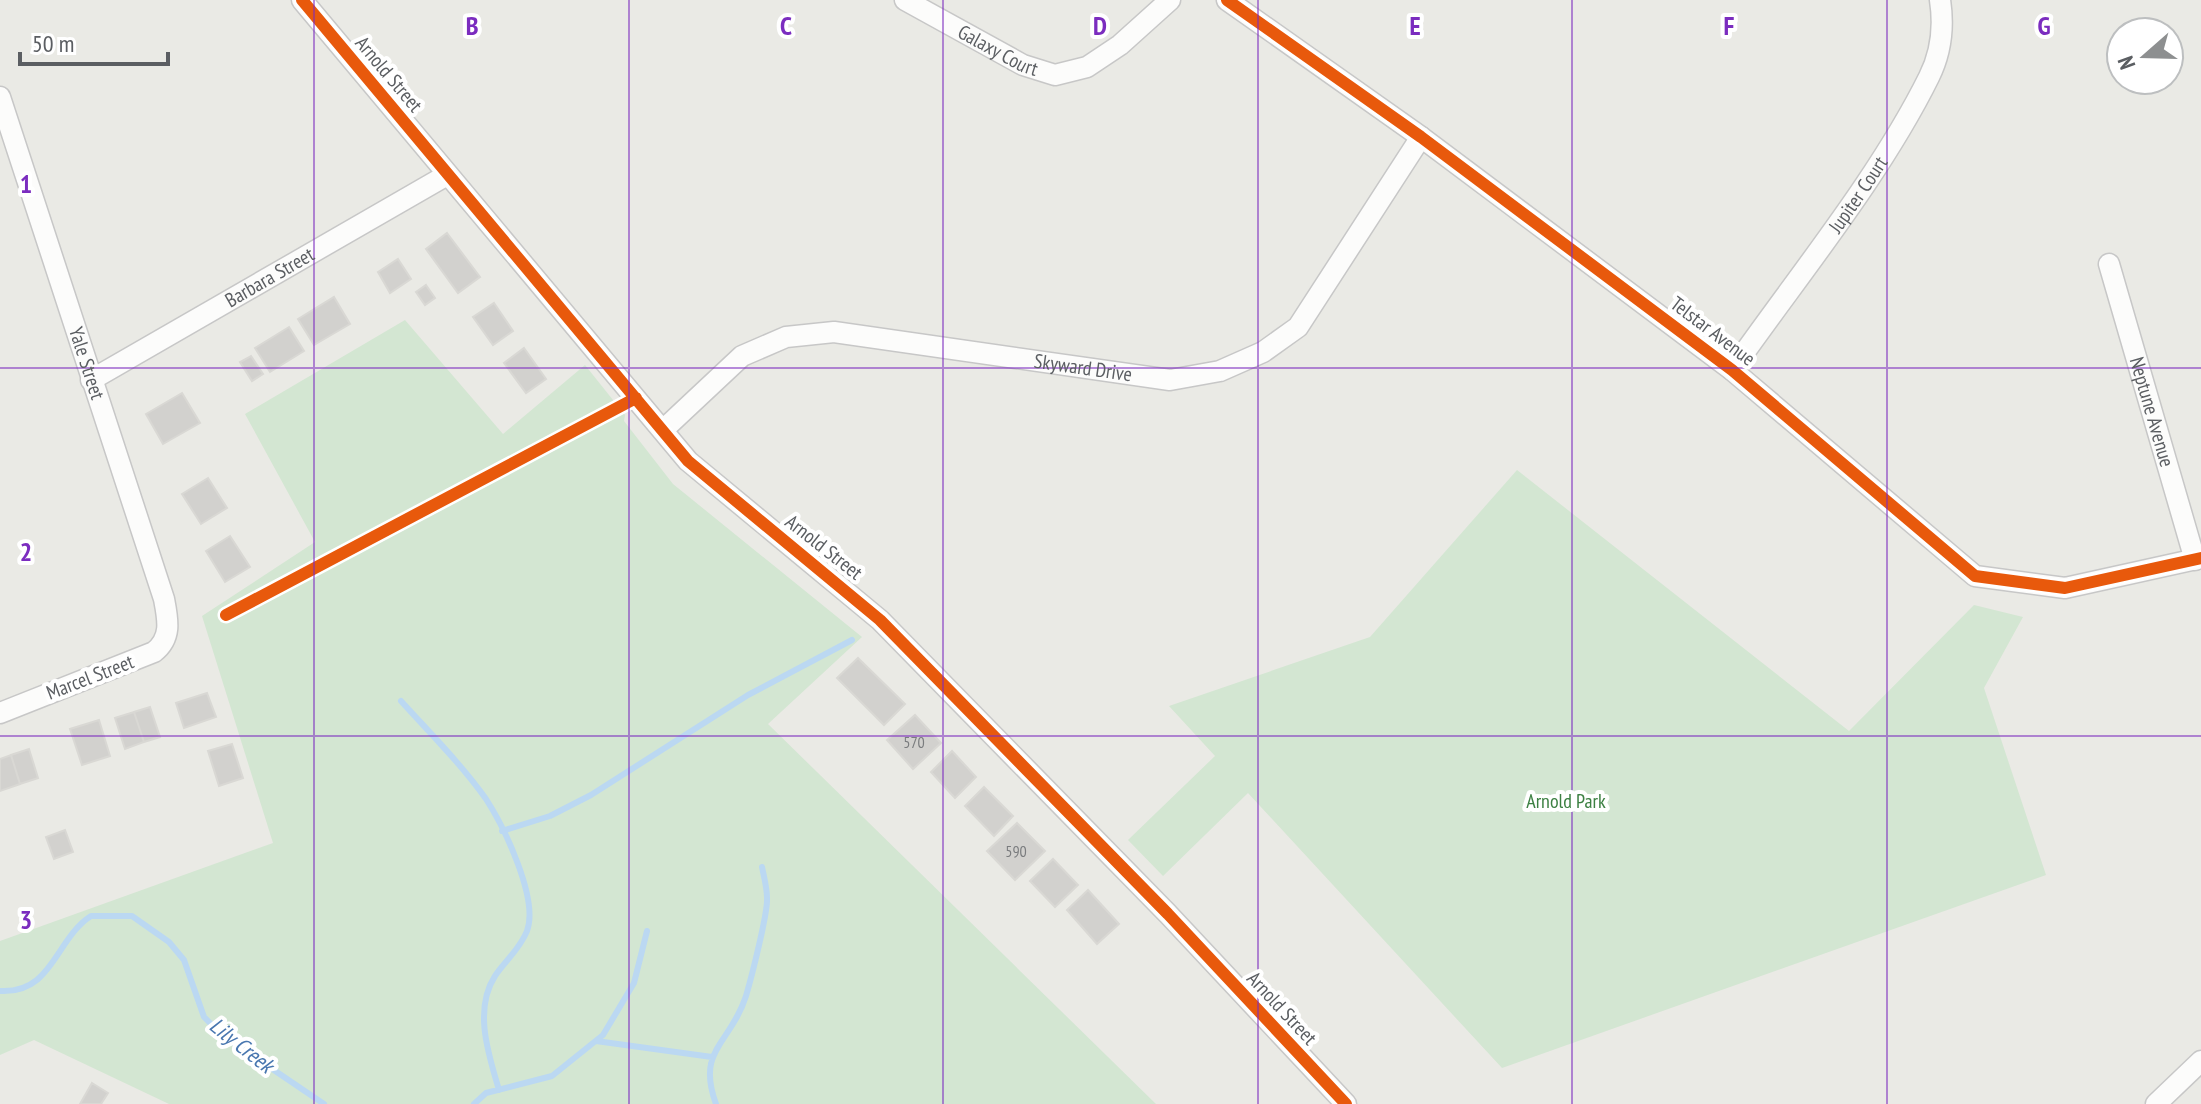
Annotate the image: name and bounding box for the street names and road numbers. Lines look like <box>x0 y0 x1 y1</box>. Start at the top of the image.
street label: Galaxy Court <box>953 19 1042 82</box>
street label: Arnold Street <box>350 31 429 118</box>
street label: Jupiter Court <box>1822 151 1894 239</box>
street label: Barbara Street <box>220 241 319 313</box>
street label: Telstar Avenue <box>1665 291 1761 371</box>
street label: Yale Street <box>63 324 111 403</box>
street label: Skyward Drive <box>1032 348 1134 387</box>
street label: Neptune Avenue <box>2124 354 2180 470</box>
street label: Arnold Street <box>780 509 868 586</box>
street label: Marcel Street <box>43 648 138 706</box>
street label: Arnold Street <box>1241 966 1323 1051</box>

